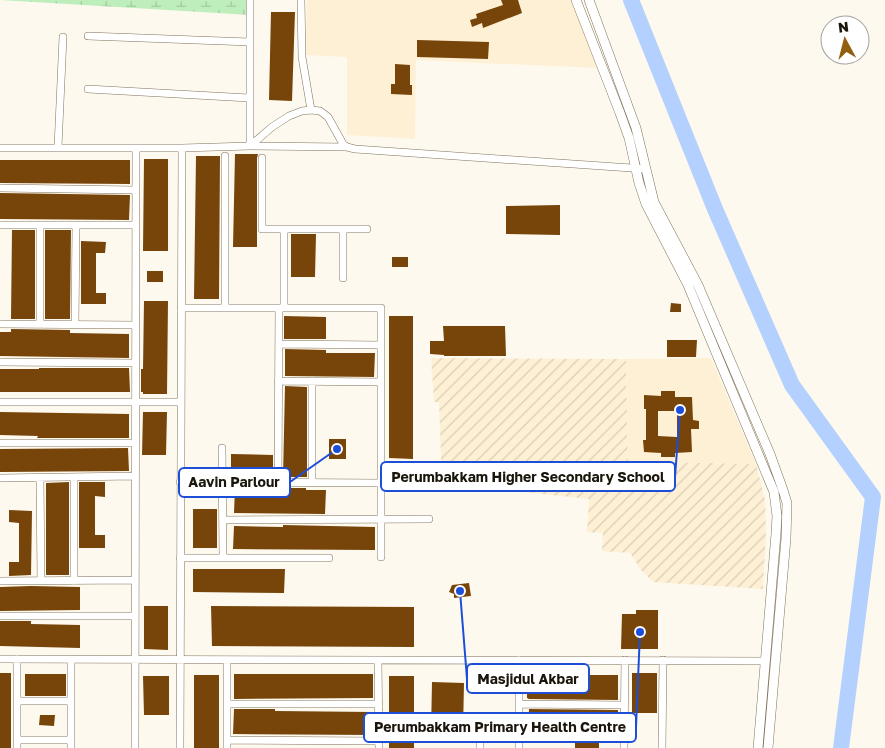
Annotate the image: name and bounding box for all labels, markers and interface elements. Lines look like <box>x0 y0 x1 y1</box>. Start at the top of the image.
north arrow <box>820 15 870 65</box>
text: N <box>837 18 850 36</box>
callout: Perumbakkam Higher Secondary School <box>381 462 675 491</box>
callout: Aavin Parlour <box>179 468 290 497</box>
text: Perumbakkam Higher Secondary School <box>391 468 665 485</box>
text: Aavin Parlour <box>188 473 280 490</box>
callout: Masjidul Akbar <box>467 664 589 693</box>
text: Masjidul Akbar <box>477 670 579 687</box>
callout: Perumbakkam Primary Health Centre <box>364 713 636 742</box>
text: Perumbakkam Primary Health Centre <box>374 718 626 735</box>

